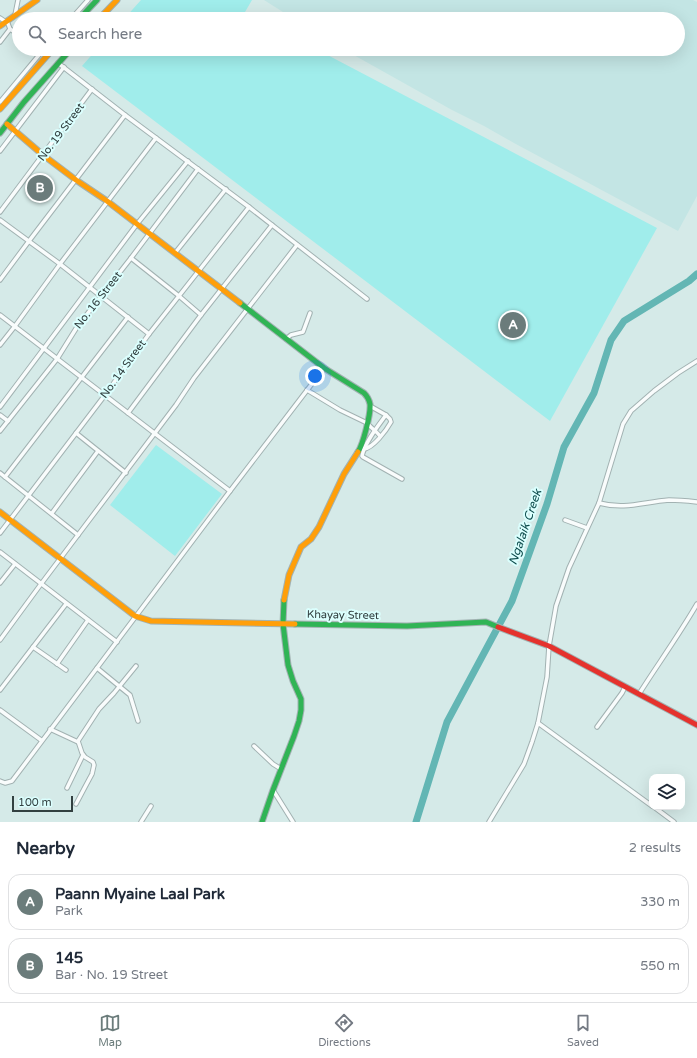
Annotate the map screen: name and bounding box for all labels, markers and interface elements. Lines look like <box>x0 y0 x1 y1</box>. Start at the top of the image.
search box <box>12 12 685 56</box>
icon: search <box>26 23 48 45</box>
text: Search here <box>58 25 142 43</box>
street label: No. 19 Street <box>35 100 87 164</box>
pin: B <box>27 173 53 203</box>
street label: No. 16 Street <box>72 269 124 331</box>
pin: A <box>500 310 526 340</box>
street label: No. 14 Street <box>97 337 149 401</box>
your location <box>305 366 325 386</box>
water label: Ngalaik Creek <box>506 486 545 567</box>
street label: Khayay Street <box>307 608 379 622</box>
map controls <box>649 774 685 810</box>
button: layers <box>649 774 685 810</box>
scale bar <box>12 794 73 813</box>
text: 100 m <box>18 796 52 809</box>
text: Nearby <box>16 838 75 859</box>
text: 2 results <box>629 840 681 856</box>
text: Paann Myaine Laal Park <box>55 885 225 903</box>
text: A <box>25 894 35 910</box>
text: 330 m <box>640 894 680 910</box>
text: Park <box>55 903 83 919</box>
text: 145 <box>55 949 83 967</box>
text: B <box>25 958 35 974</box>
text: 550 m <box>640 958 680 974</box>
text: Bar · No. 19 Street <box>55 967 168 983</box>
tab: Map <box>98 1012 122 1049</box>
tab: Directions <box>318 1012 371 1049</box>
tab: Saved <box>567 1012 599 1049</box>

